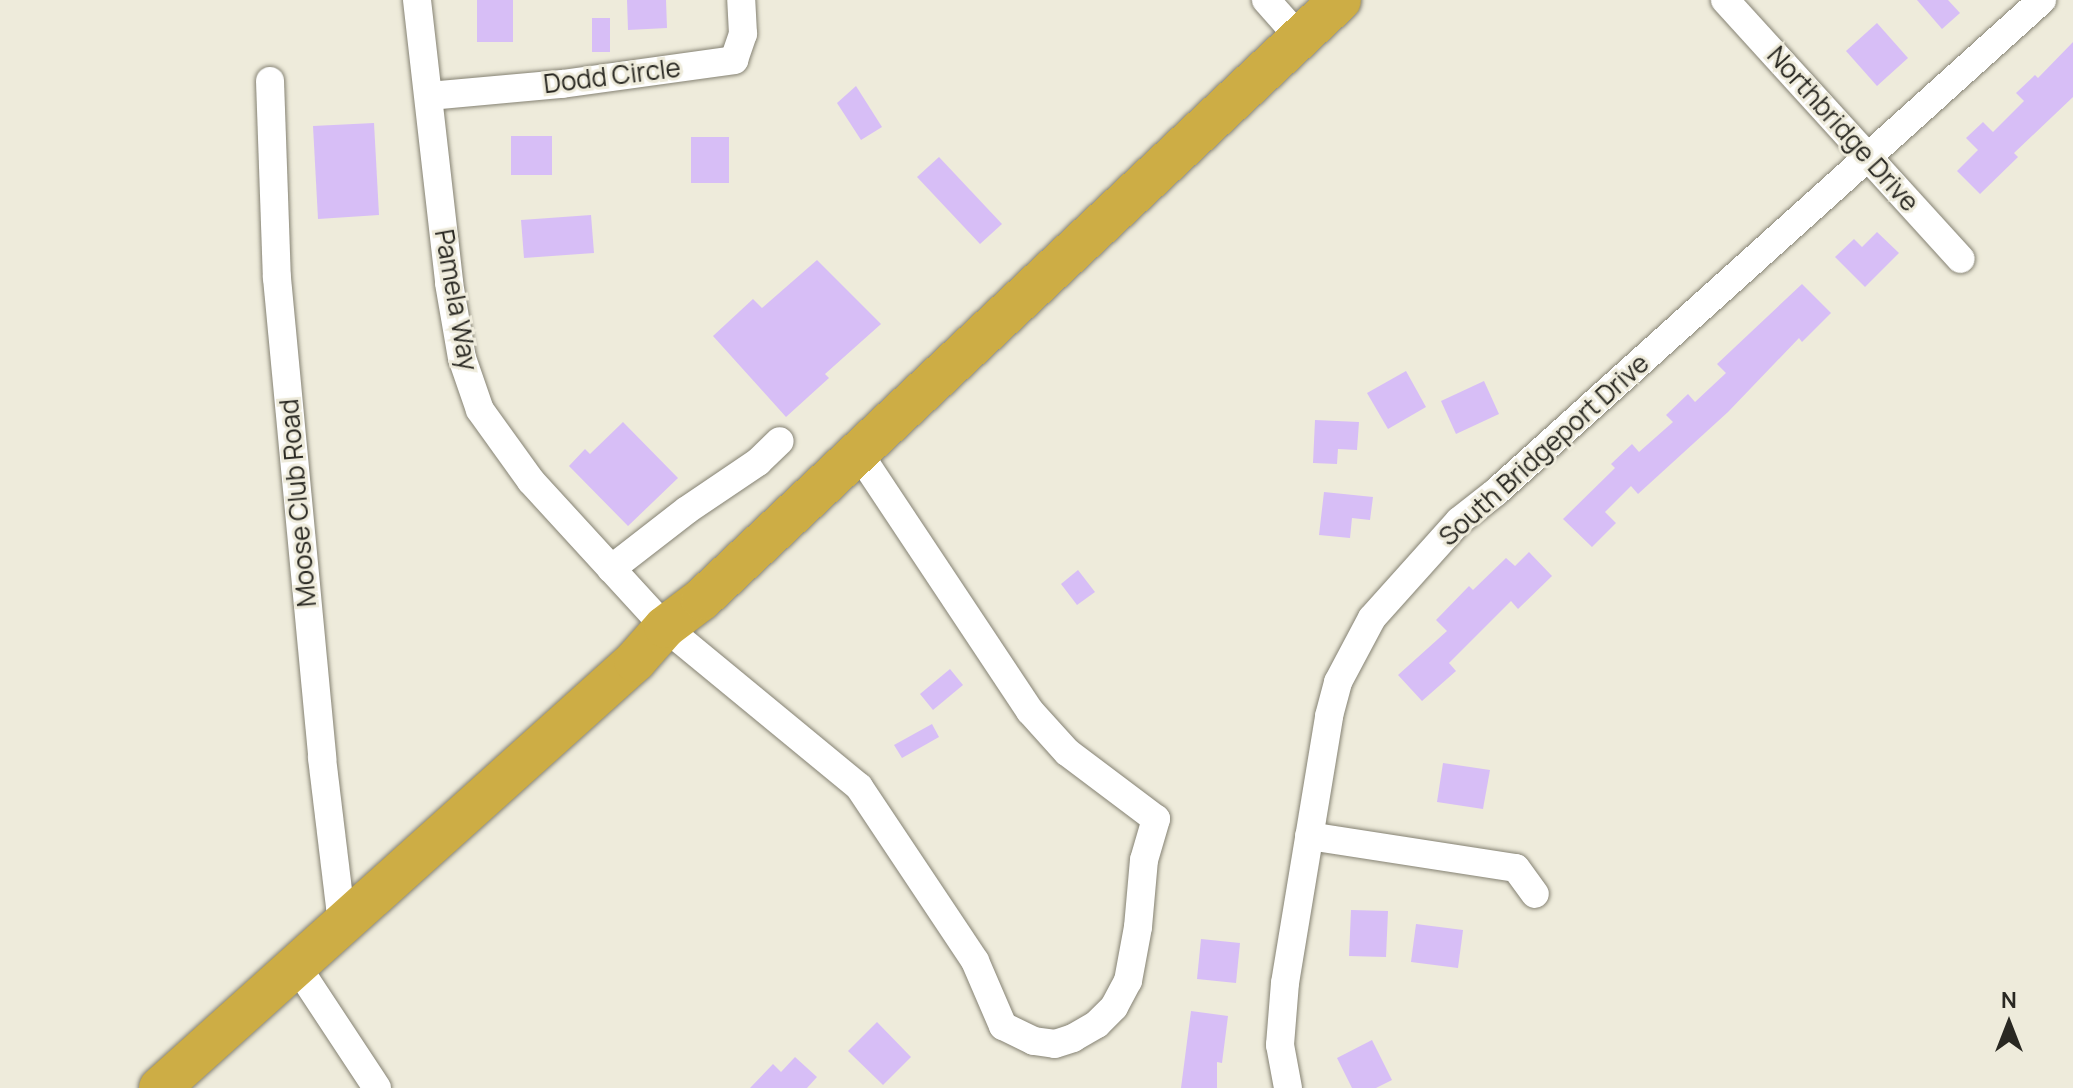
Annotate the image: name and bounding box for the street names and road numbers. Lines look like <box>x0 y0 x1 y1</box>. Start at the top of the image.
street label: Northbridge Drive <box>1761 40 1925 218</box>
street label: Dodd Circle <box>542 52 682 100</box>
street label: Pamela Way <box>428 227 484 373</box>
street label: South Bridgeport Drive <box>1433 348 1655 552</box>
street label: Moose Club Road <box>273 398 323 608</box>

